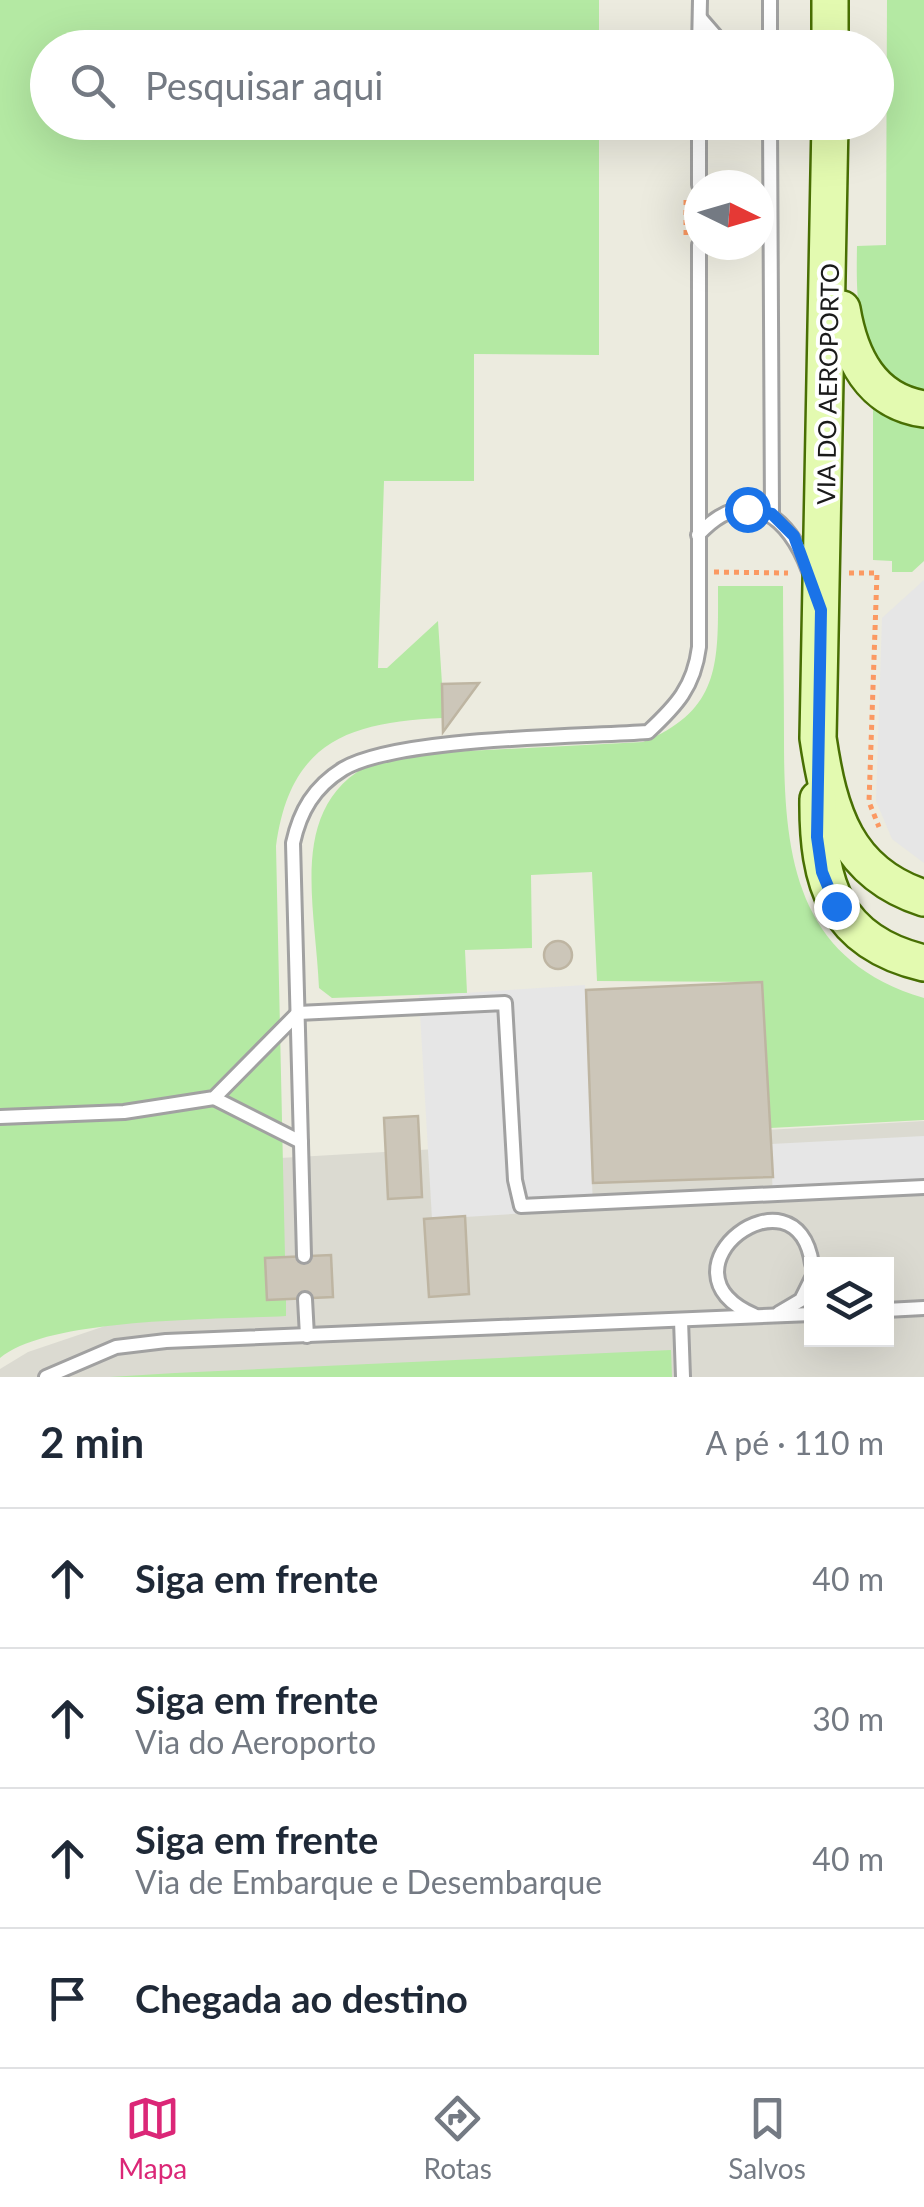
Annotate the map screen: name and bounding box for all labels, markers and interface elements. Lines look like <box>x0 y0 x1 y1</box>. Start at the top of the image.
search box <box>30 30 894 140</box>
icon: search <box>65 58 120 113</box>
text: Pesquisar aqui <box>145 62 384 108</box>
north arrow <box>684 170 774 260</box>
street label: VIA DO AEROPORTO <box>810 263 844 505</box>
route start <box>725 487 771 533</box>
route end <box>814 884 860 930</box>
map controls <box>804 1257 894 1347</box>
button: layers <box>804 1257 894 1347</box>
text: 2 min <box>40 1417 144 1467</box>
text: A pé · 110 m <box>705 1423 884 1462</box>
icon: ahead <box>40 1551 95 1606</box>
text: Siga em frente <box>135 1555 378 1601</box>
text: 40 m <box>812 1559 884 1598</box>
text: Siga em frente <box>135 1676 378 1722</box>
icon: ahead <box>40 1691 95 1746</box>
text: 30 m <box>812 1699 884 1738</box>
text: Via do Aeroporto <box>135 1722 376 1761</box>
text: Siga em frente <box>135 1816 378 1862</box>
icon: ahead <box>40 1831 95 1886</box>
text: 40 m <box>812 1839 884 1878</box>
text: Via de Embarque e Desembarque <box>135 1862 602 1901</box>
icon: arrive <box>40 1971 95 2026</box>
text: Chegada ao destino <box>135 1975 468 2021</box>
tab: Mapa <box>118 2091 187 2185</box>
tab: Rotas <box>424 2091 492 2185</box>
tab: Salvos <box>728 2091 806 2185</box>

